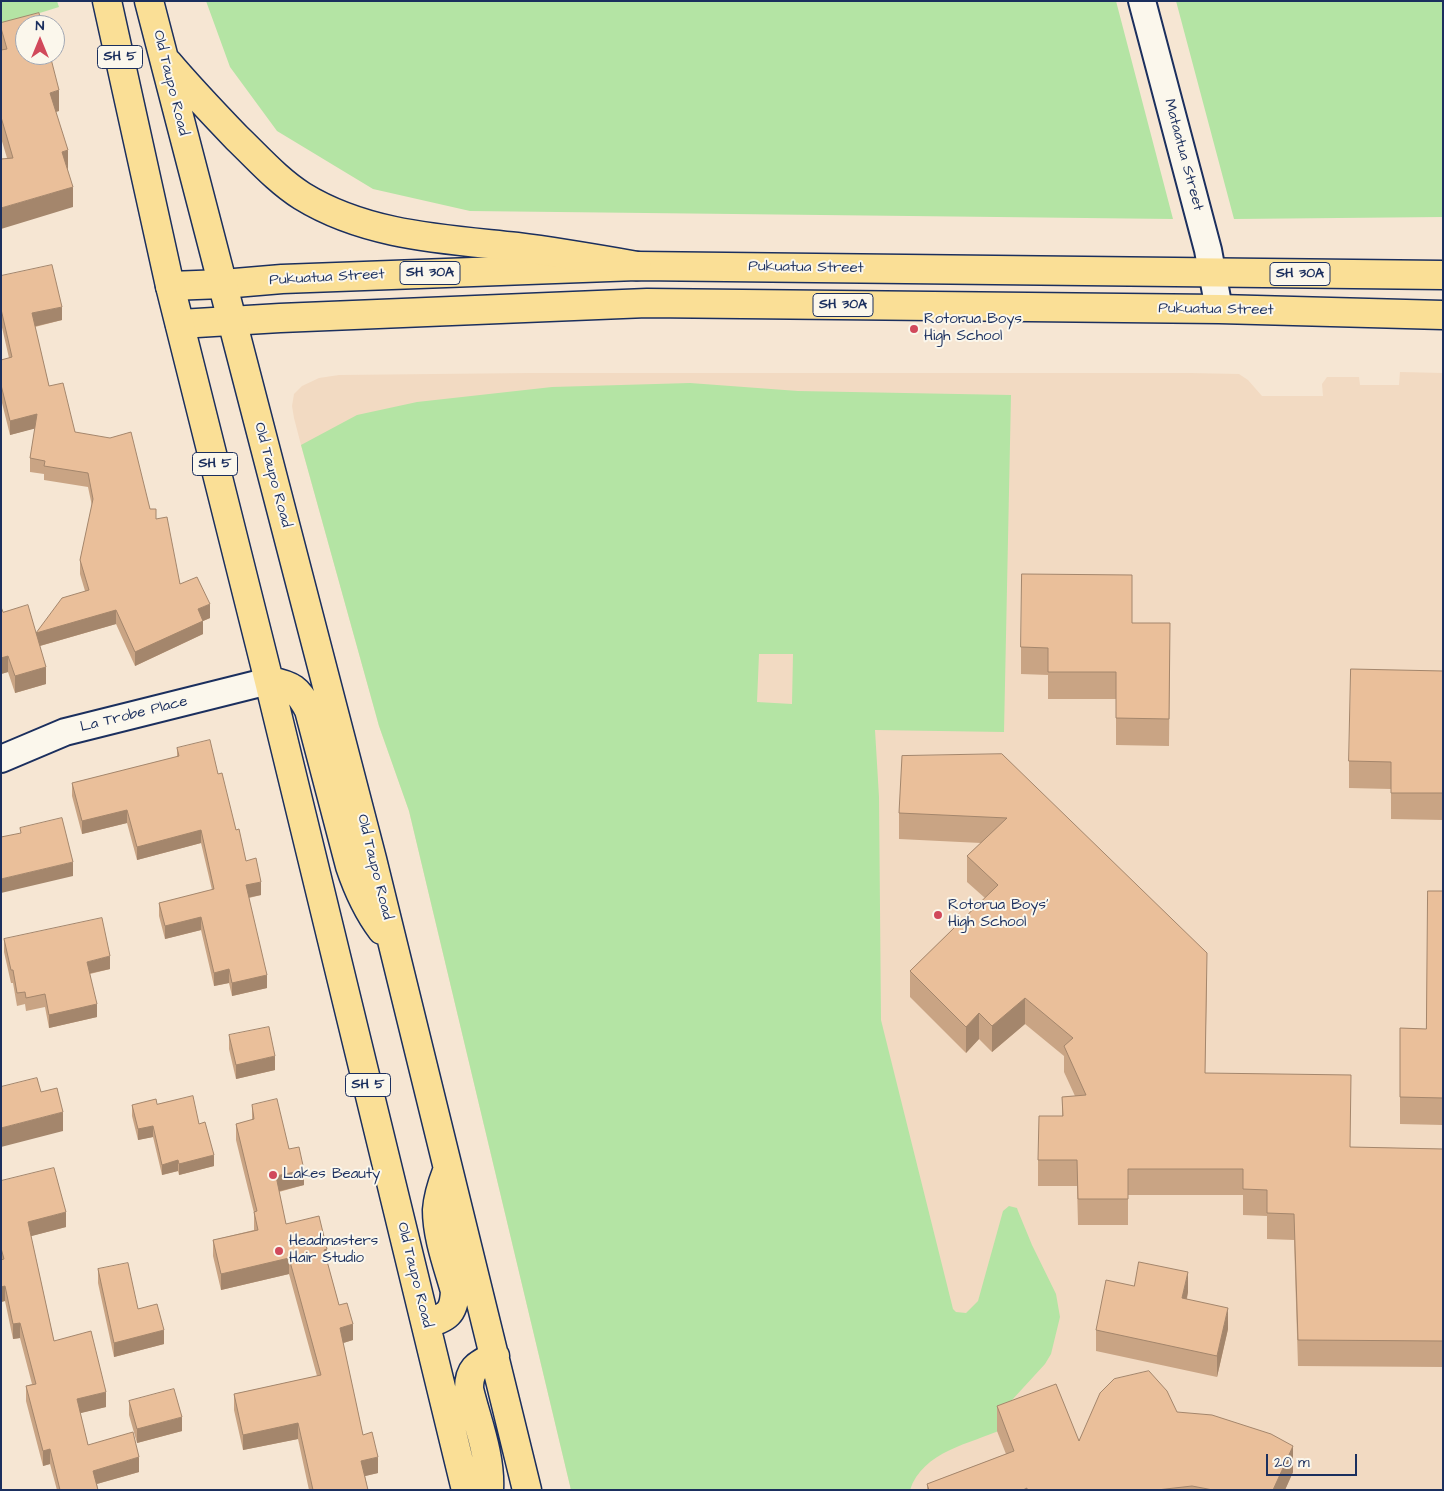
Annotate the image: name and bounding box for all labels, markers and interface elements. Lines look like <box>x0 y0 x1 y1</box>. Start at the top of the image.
north arrow <box>15 15 65 65</box>
text: N <box>36 16 44 36</box>
street label: Old Taupo Road <box>148 28 192 138</box>
road number: SH 5 <box>98 46 142 68</box>
street label: Mataatua Street <box>1159 97 1207 213</box>
street label: Pukuatua Street <box>748 258 864 278</box>
road number: SH 30A <box>400 262 460 284</box>
road number: SH 30A <box>1270 262 1330 286</box>
street label: Pukuatua Street <box>269 266 385 290</box>
road number: SH 30A <box>813 294 873 316</box>
street label: Pukuatua Street <box>1158 300 1274 320</box>
place label: Rotorua Boys High School <box>924 311 1022 346</box>
marker: Rotorua Boys High School <box>908 323 920 335</box>
street label: Old Taupo Road <box>249 421 295 529</box>
road number: SH 5 <box>192 452 238 476</box>
street label: La Trobe Place <box>79 693 189 737</box>
street label: Old Taupo Road <box>352 812 396 922</box>
place label: Rotorua Boys' High School <box>948 897 1048 932</box>
marker: Rotorua Boys' High School <box>932 909 944 921</box>
road number: SH 5 <box>346 1074 390 1096</box>
place label: Lakes Beauty <box>283 1166 380 1184</box>
marker: Lakes Beauty <box>267 1169 279 1181</box>
street label: Old Taupo Road <box>392 1220 436 1330</box>
place label: Headmasters Hair Studio <box>289 1233 378 1268</box>
marker: Headmasters Hair Studio <box>273 1245 285 1257</box>
scale bar <box>1269 1444 1360 1476</box>
text: 20 m <box>1274 1452 1310 1473</box>

